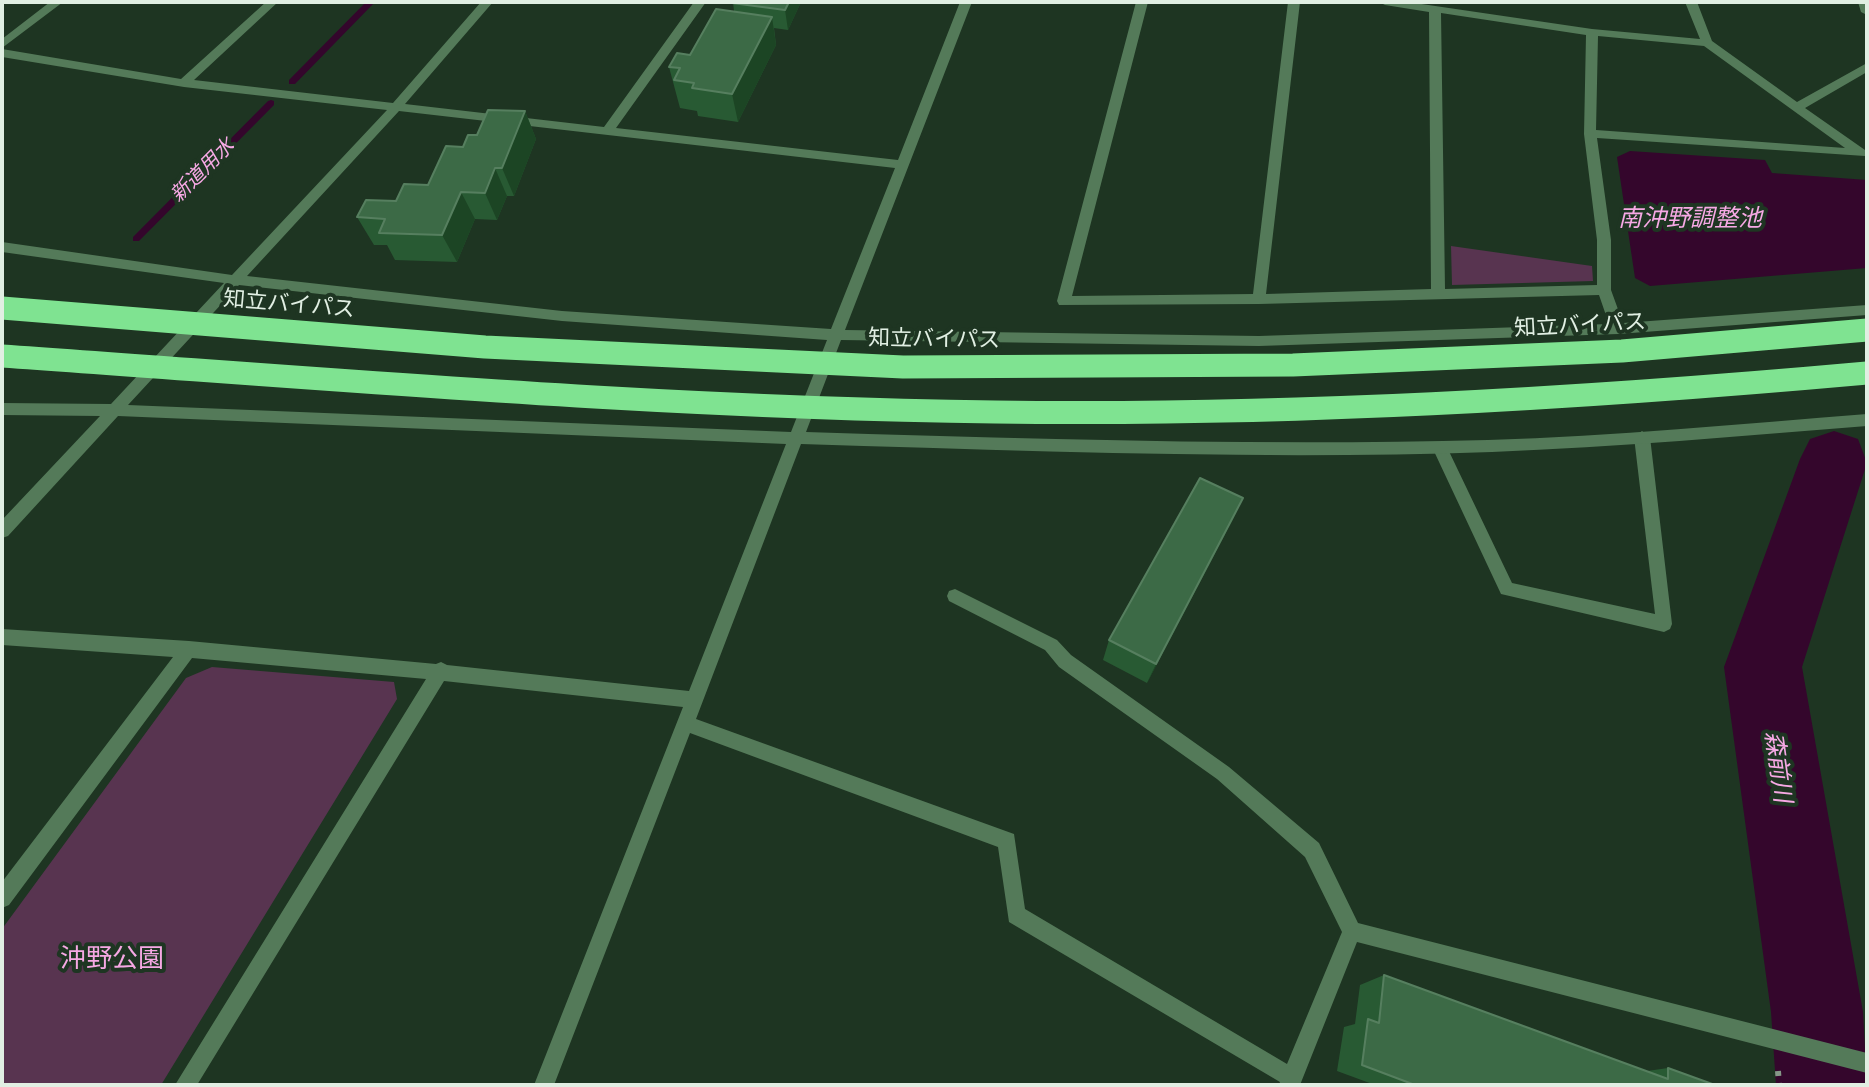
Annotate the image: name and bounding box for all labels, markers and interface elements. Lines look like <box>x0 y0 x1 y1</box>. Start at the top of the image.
water label: 新道用水 <box>166 134 240 208</box>
water label: 南沖野調整池 <box>1618 206 1762 234</box>
street label: 知立バイパス <box>222 286 356 324</box>
street label: 知立バイパス <box>1513 309 1647 343</box>
street label: 知立バイパス <box>868 326 1000 354</box>
water label: 森前川 <box>1758 729 1796 805</box>
park label: 沖野公園 <box>60 944 164 976</box>

